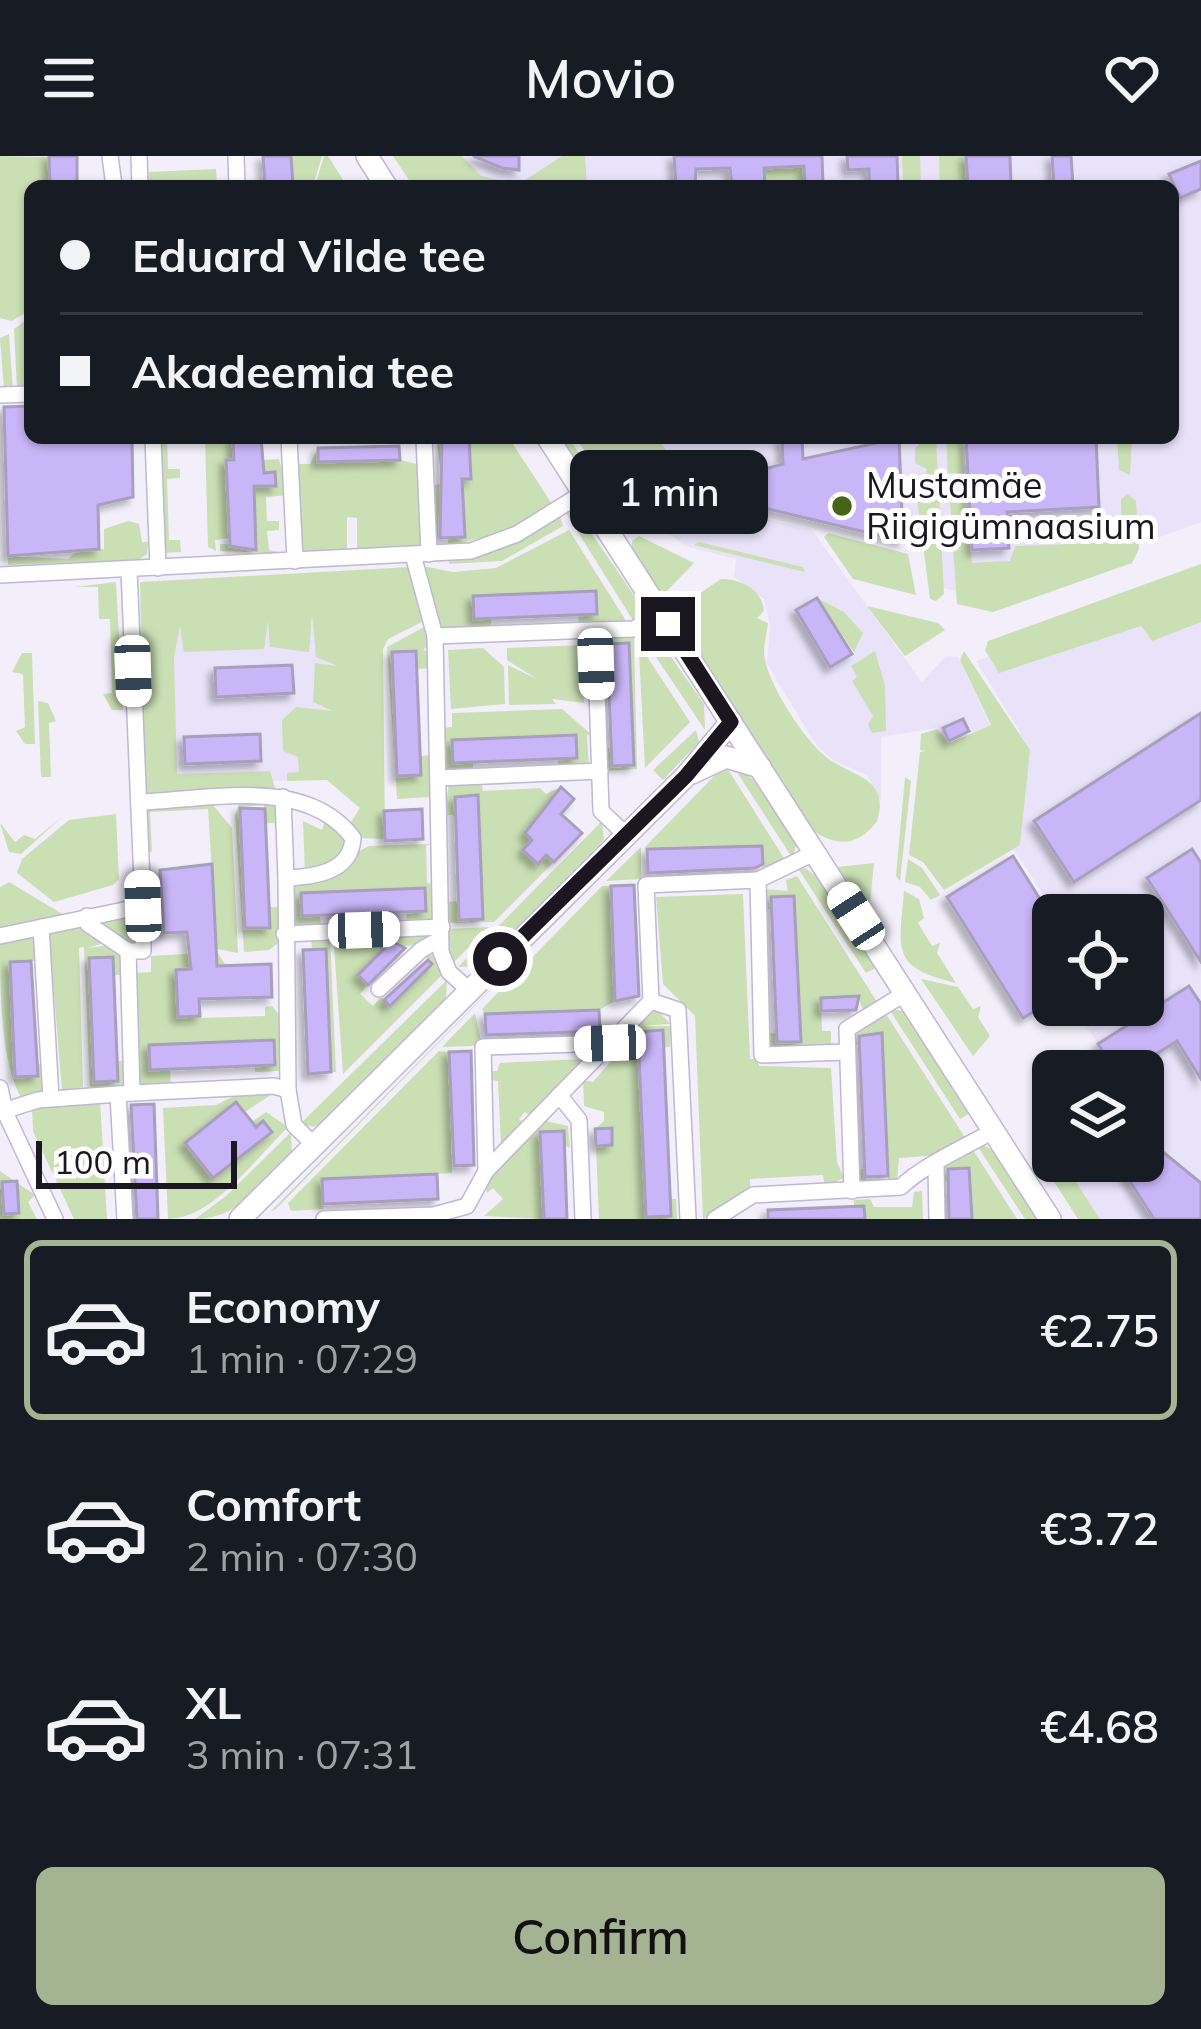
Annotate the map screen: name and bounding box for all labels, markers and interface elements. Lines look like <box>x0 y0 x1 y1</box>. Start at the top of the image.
text: Movio <box>525 44 676 112</box>
icon: menu <box>36 45 102 111</box>
icon: heart <box>1099 45 1165 111</box>
text: Eduard Vilde tee <box>132 227 486 283</box>
text: Akadeemia tee <box>132 343 454 399</box>
callout: 1 min <box>569 450 767 534</box>
place label: Mustamäe Riigigümnaasium <box>866 462 1156 548</box>
text: 1 min <box>618 467 720 516</box>
marker: Mustamäe Riigigümnaasium <box>829 493 855 519</box>
route end <box>641 597 695 651</box>
car <box>577 627 615 701</box>
car <box>114 634 152 708</box>
car <box>124 869 162 943</box>
car <box>821 876 891 956</box>
map controls <box>1032 894 1164 1182</box>
button: locate <box>1032 894 1164 1026</box>
car <box>327 911 401 949</box>
route start <box>473 932 527 986</box>
car <box>573 1024 647 1062</box>
button: layers <box>1032 1050 1164 1182</box>
scale bar <box>36 1135 237 1188</box>
text: 100 m <box>54 1141 151 1182</box>
icon: car <box>42 1276 150 1384</box>
text: Economy <box>186 1278 380 1334</box>
text: €2.75 <box>1040 1302 1159 1358</box>
text: 1 min · 07:29 <box>186 1334 418 1383</box>
icon: car <box>42 1474 150 1582</box>
text: Comfort <box>186 1476 361 1532</box>
text: €3.72 <box>1040 1500 1159 1556</box>
text: 2 min · 07:30 <box>186 1532 418 1581</box>
icon: car <box>42 1672 150 1780</box>
text: XL <box>186 1674 241 1730</box>
text: €4.68 <box>1040 1698 1159 1754</box>
text: 3 min · 07:31 <box>186 1730 418 1779</box>
button: Confirm <box>36 1867 1165 2005</box>

